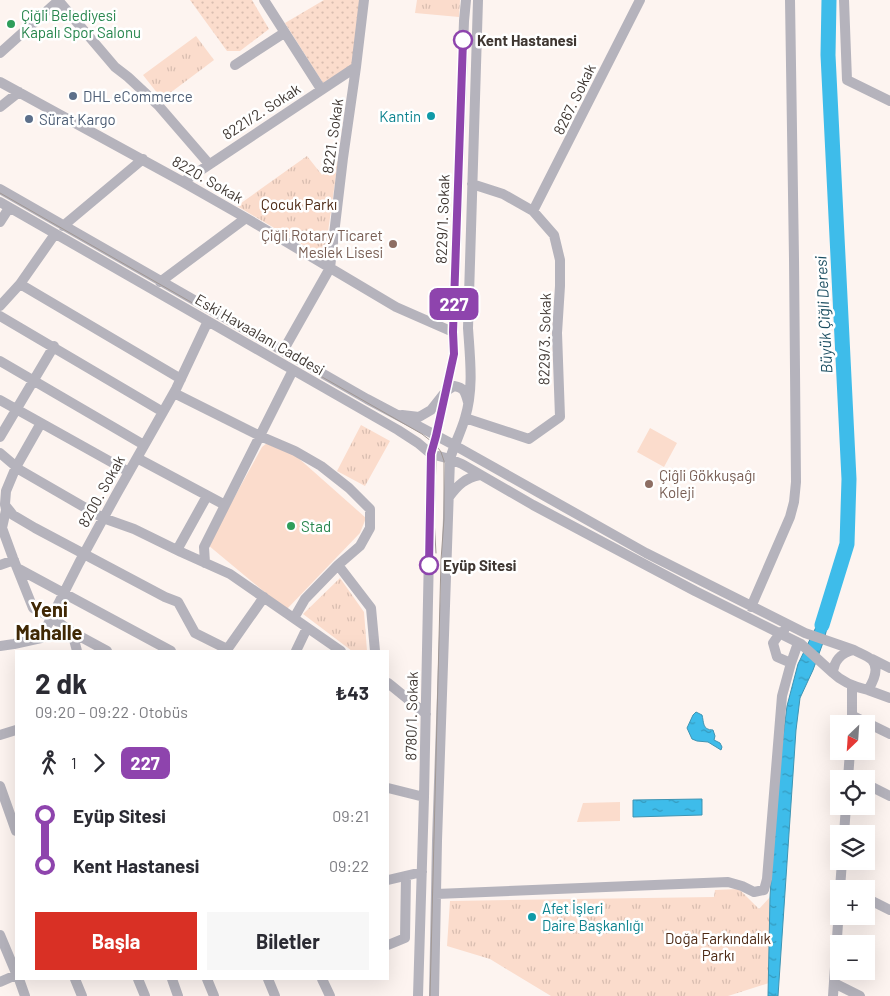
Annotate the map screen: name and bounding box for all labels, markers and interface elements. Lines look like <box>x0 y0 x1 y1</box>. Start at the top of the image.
place label: Çiğli Belediyesi Kapalı Spor Salonu <box>21 6 141 41</box>
marker: Çiğli Belediyesi Kapalı Spor Salonu <box>5 18 17 30</box>
marker: Kent Hastanesi <box>453 30 473 50</box>
place label: Kent Hastanesi <box>477 31 577 49</box>
street label: 8267. Sokak <box>549 60 599 137</box>
street label: 8221/2. Sokak <box>219 79 304 143</box>
place label: DHL eCommerce <box>83 87 193 105</box>
marker: DHL eCommerce <box>67 90 79 102</box>
street label: 8221. Sokak <box>318 97 346 175</box>
place label: Kantin <box>379 107 421 125</box>
place label: Sürat Kargo <box>39 110 116 128</box>
marker: Kantin <box>425 110 437 122</box>
marker: Sürat Kargo <box>23 113 35 125</box>
street label: 8220. Sokak <box>169 151 247 207</box>
street label: 8229/1. Sokak <box>431 173 453 264</box>
park label: Çocuk Parkı <box>261 195 337 213</box>
place label: Çiğli Rotary Ticaret Meslek Lisesi <box>261 226 383 261</box>
marker: Çiğli Rotary Ticaret Meslek Lisesi <box>387 238 399 250</box>
water label: Büyük Çiğli Deresi <box>810 255 836 374</box>
line badge: 227 <box>425 288 483 320</box>
street label: Eski Havaalanı Caddesi <box>192 290 328 378</box>
street label: 8229/3. Sokak <box>534 292 554 385</box>
text: 227 <box>439 293 469 315</box>
street label: 8200. Sokak <box>74 451 128 530</box>
place label: Çiĝli Gökkuşaĝı Koleji <box>659 466 755 501</box>
marker: Çiĝli Gökkuşaĝı Koleji <box>643 478 655 490</box>
place label: Stad <box>301 517 331 535</box>
marker: Stad <box>285 520 297 532</box>
marker: Eyüp Sitesi <box>419 555 439 575</box>
place label: Eyüp Sitesi <box>443 556 516 574</box>
district label: Yeni Mahalle <box>15 597 83 644</box>
text: 2 dk <box>35 666 87 700</box>
street label: 8780/1. Sokak <box>401 671 421 761</box>
text: ₺43 <box>335 681 369 704</box>
text: 09:20 – 09:22 · Otobüs <box>35 702 188 721</box>
north arrow <box>830 715 875 760</box>
map controls <box>830 715 875 980</box>
icon: walk <box>35 749 63 777</box>
icon: forward <box>85 749 113 777</box>
text: 227 <box>131 752 160 774</box>
text: 1 <box>71 753 77 772</box>
button: locate <box>830 770 875 815</box>
text: Eyüp Sitesi <box>73 804 166 827</box>
text: 09:21 <box>332 806 369 825</box>
button: layers <box>830 825 875 870</box>
text: Kent Hastanesi <box>73 854 199 877</box>
text: 09:22 <box>329 856 369 875</box>
button: + <box>830 880 875 925</box>
place label: Afet İşleri Daire Başkanlığı <box>542 899 644 934</box>
marker: Afet İşleri Daire Başkanlığı <box>526 911 538 923</box>
button: Başla <box>35 912 197 970</box>
button: Biletler <box>207 912 369 970</box>
park label: Doğa Farkındalık Parkı <box>665 929 771 964</box>
button: − <box>830 935 875 980</box>

